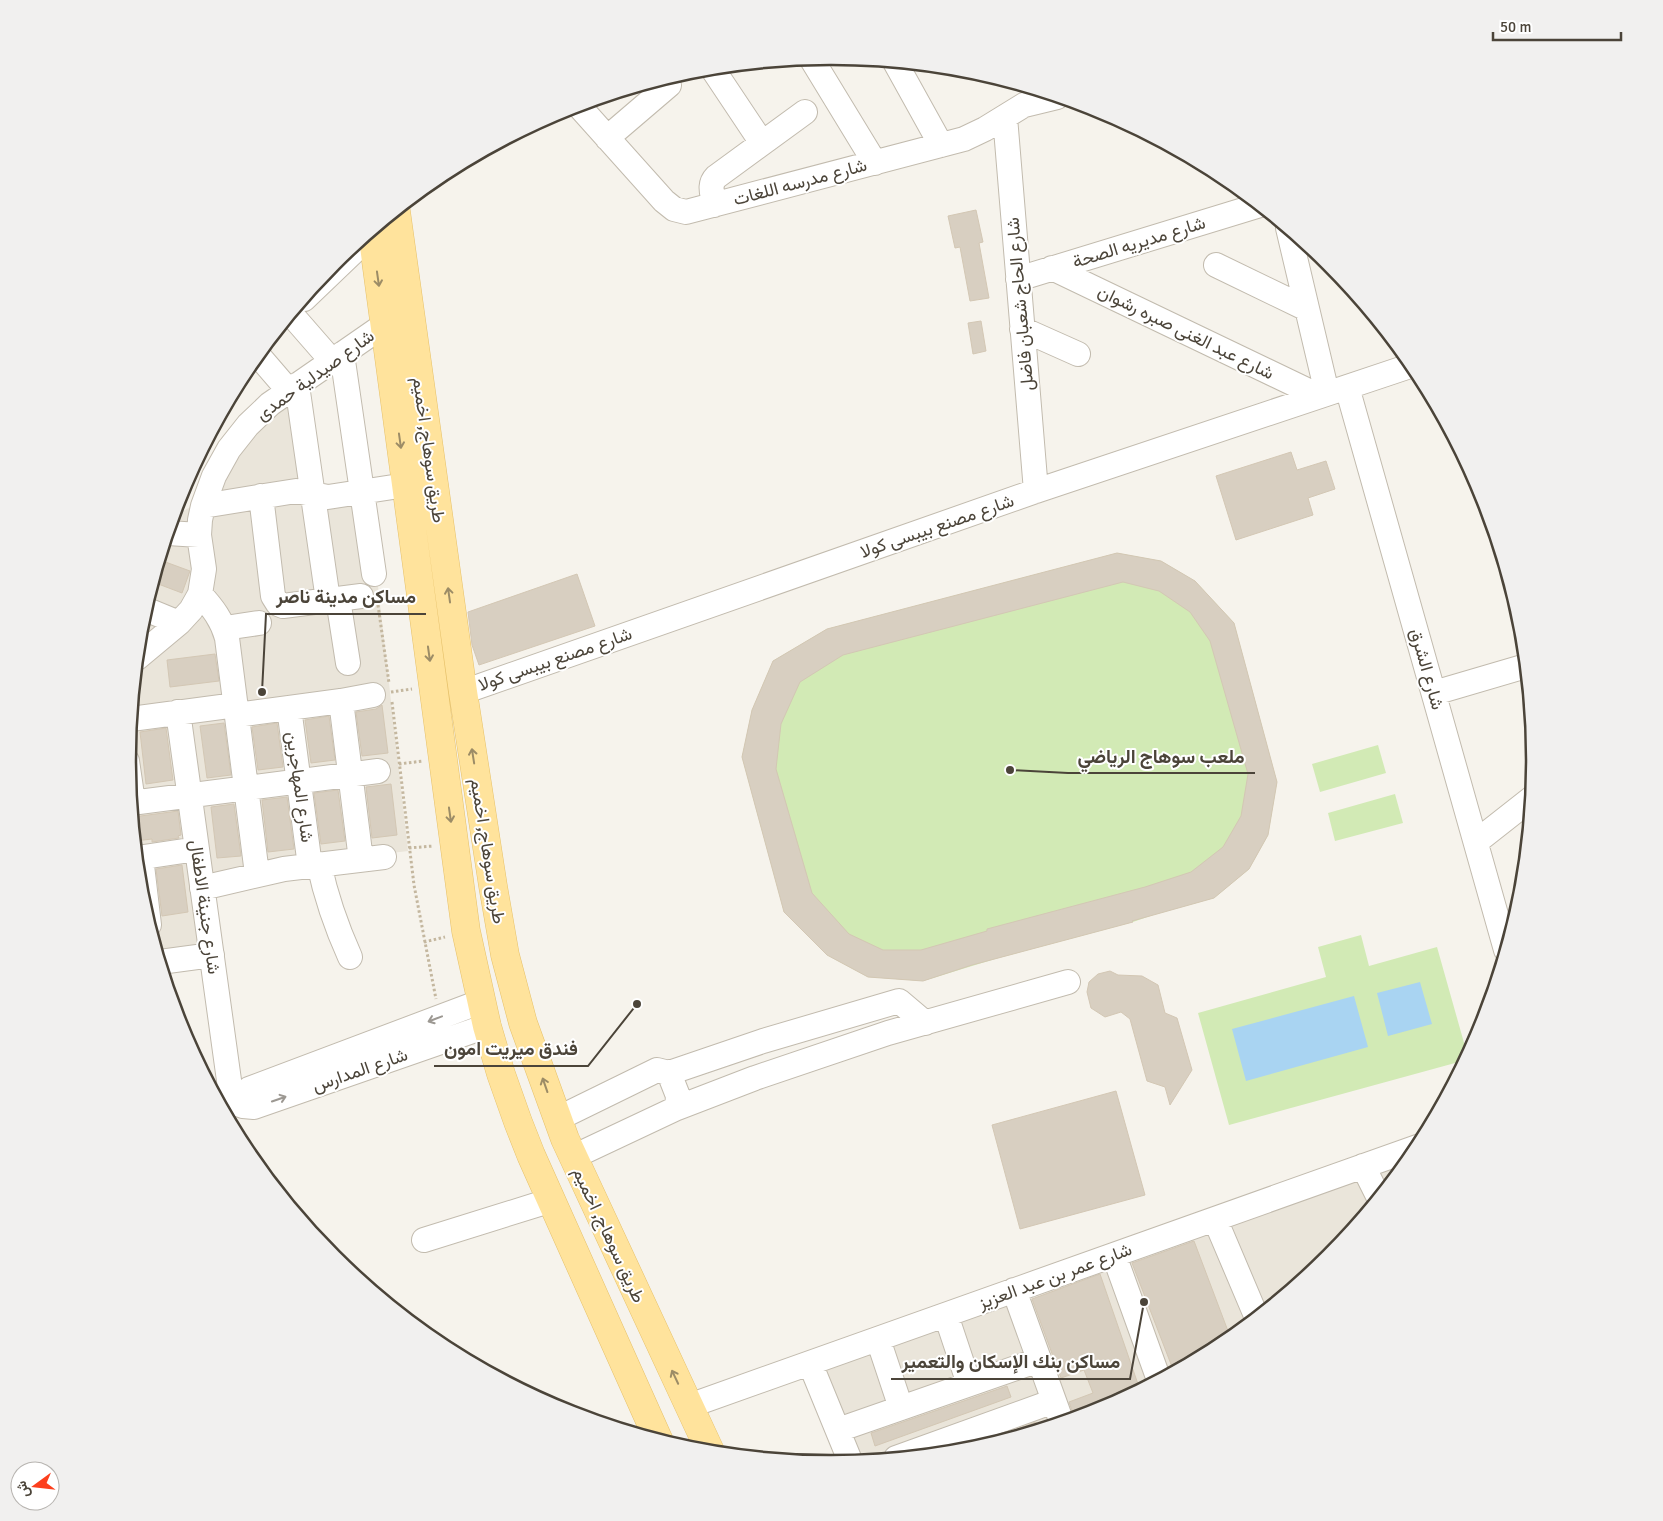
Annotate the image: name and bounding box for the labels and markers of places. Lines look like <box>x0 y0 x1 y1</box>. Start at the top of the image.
callout: مساكن مدينة ناصر <box>266 580 426 614</box>
callout: ملعب سوهاج الرياضي <box>1068 739 1255 773</box>
callout: فندق ميريت امون <box>434 1032 588 1066</box>
callout: مساكن بنك الإسكان والتعمير <box>891 1345 1130 1379</box>

